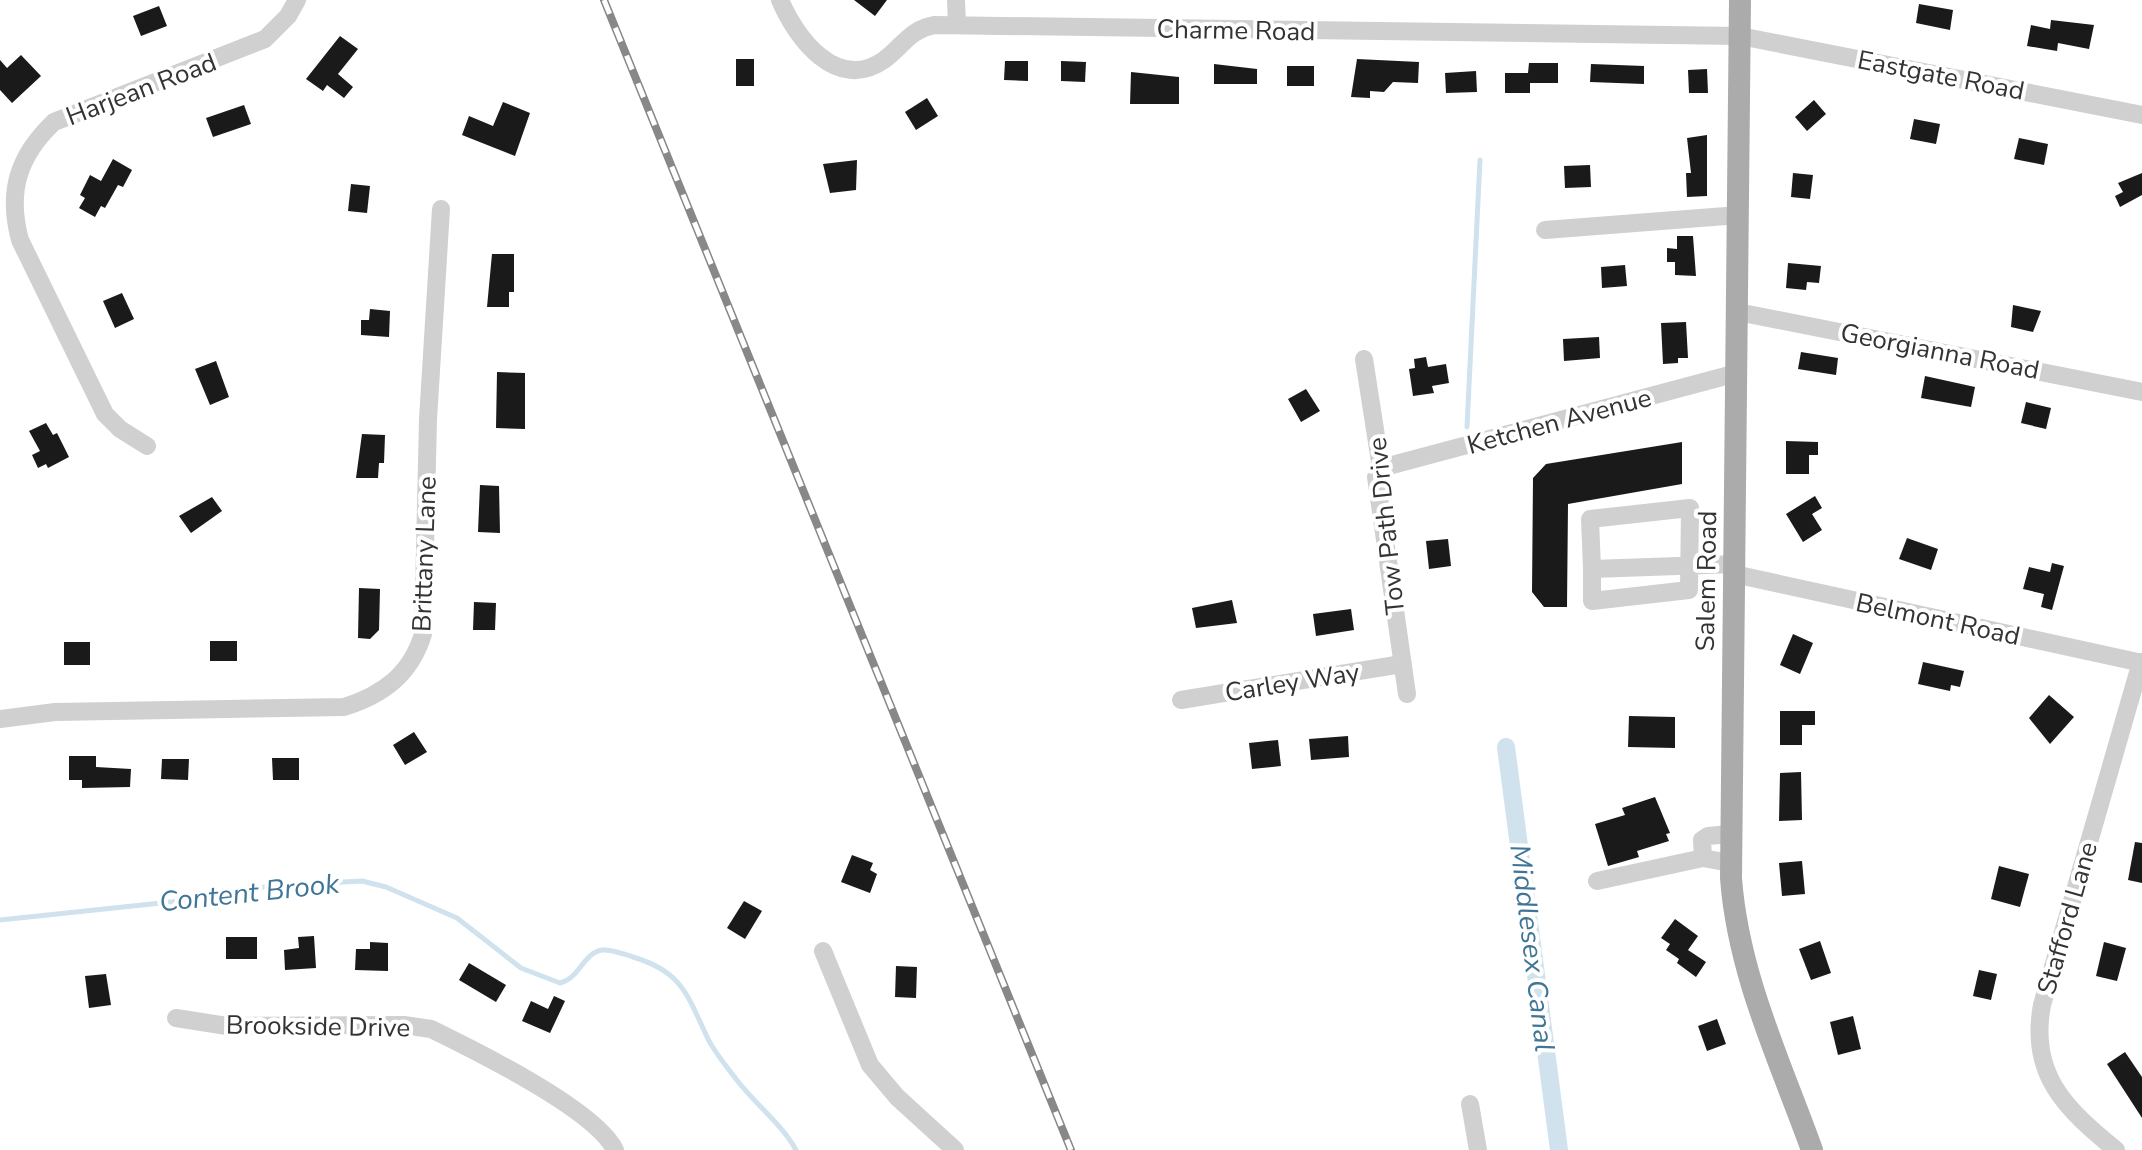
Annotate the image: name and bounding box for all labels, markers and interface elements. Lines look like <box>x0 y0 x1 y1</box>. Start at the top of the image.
street label: Charme Road <box>1156 12 1316 49</box>
street label: Eastgate Road <box>1855 42 2027 109</box>
street label: Harjean Road <box>61 45 221 134</box>
street label: Georgianna Road <box>1837 315 2042 388</box>
street label: Ketchen Avenue <box>1463 380 1655 463</box>
street label: Tow Path Drive <box>1360 435 1413 616</box>
street label: Brittany Lane <box>404 476 445 632</box>
street label: Salem Road <box>1688 510 1725 652</box>
street label: Belmont Road <box>1853 585 2023 654</box>
street label: Carley Way <box>1222 655 1362 710</box>
street label: Stafford Lane <box>2029 838 2106 999</box>
water label: Middlesex Canal <box>1500 842 1564 1054</box>
water label: Content Brook <box>157 865 342 921</box>
street label: Brookside Drive <box>226 1007 410 1046</box>

